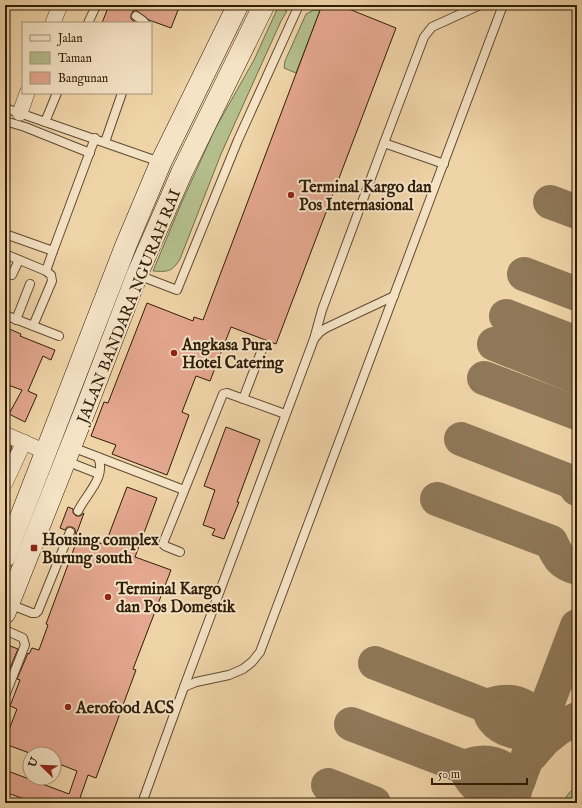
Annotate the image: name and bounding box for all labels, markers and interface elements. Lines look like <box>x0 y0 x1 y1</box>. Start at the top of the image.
legend <box>22 22 152 94</box>
text: Jalan <box>56 31 83 47</box>
text: Taman <box>58 51 92 66</box>
text: Bangunan <box>58 71 109 86</box>
place label: Terminal Kargo dan Pos Internasional <box>298 178 432 216</box>
street label: JALAN BANDARA NGURAH RAI <box>73 186 186 429</box>
marker: Terminal Kargo dan Pos Internasional <box>286 190 296 200</box>
place label: Angkasa Pura Hotel Catering <box>181 336 285 374</box>
marker: Angkasa Pura Hotel Catering <box>169 348 179 358</box>
place label: Housing complex Burung south <box>42 531 159 569</box>
marker: Housing complex Burung south <box>29 543 39 553</box>
place label: Terminal Kargo dan Pos Domestik <box>115 580 236 618</box>
marker: Terminal Kargo dan Pos Domestik <box>103 592 113 602</box>
place label: Aerofood ACS <box>75 699 174 719</box>
marker: Aerofood ACS <box>63 702 73 712</box>
north arrow <box>22 746 62 786</box>
text: U <box>25 755 42 770</box>
scale bar <box>432 760 527 786</box>
text: 50 m <box>438 767 460 782</box>

